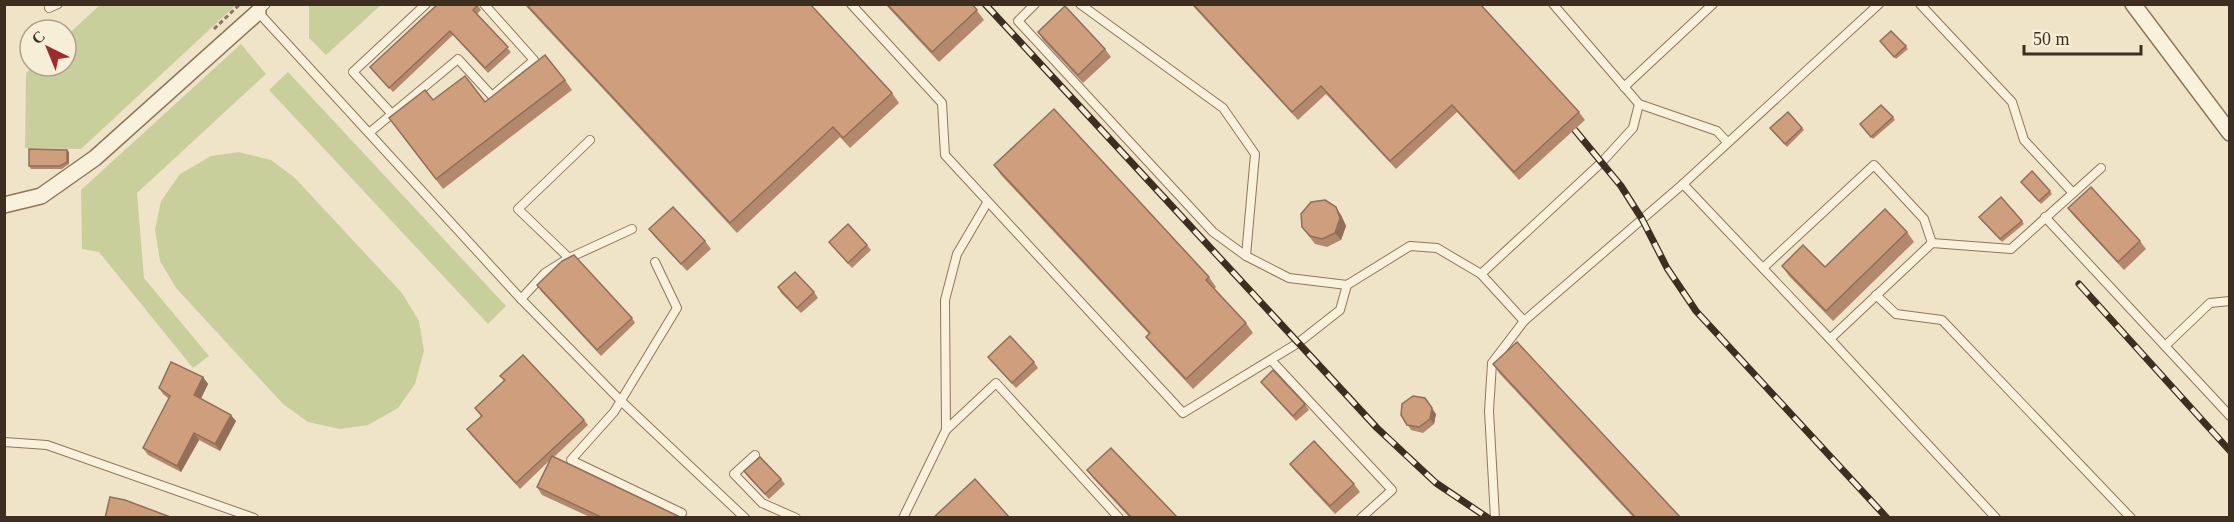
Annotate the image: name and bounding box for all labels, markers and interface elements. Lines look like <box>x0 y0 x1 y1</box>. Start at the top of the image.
north arrow <box>18 18 78 78</box>
scale bar <box>2024 18 2141 56</box>
text: С <box>28 27 48 48</box>
text: 50 m <box>2033 29 2070 49</box>

